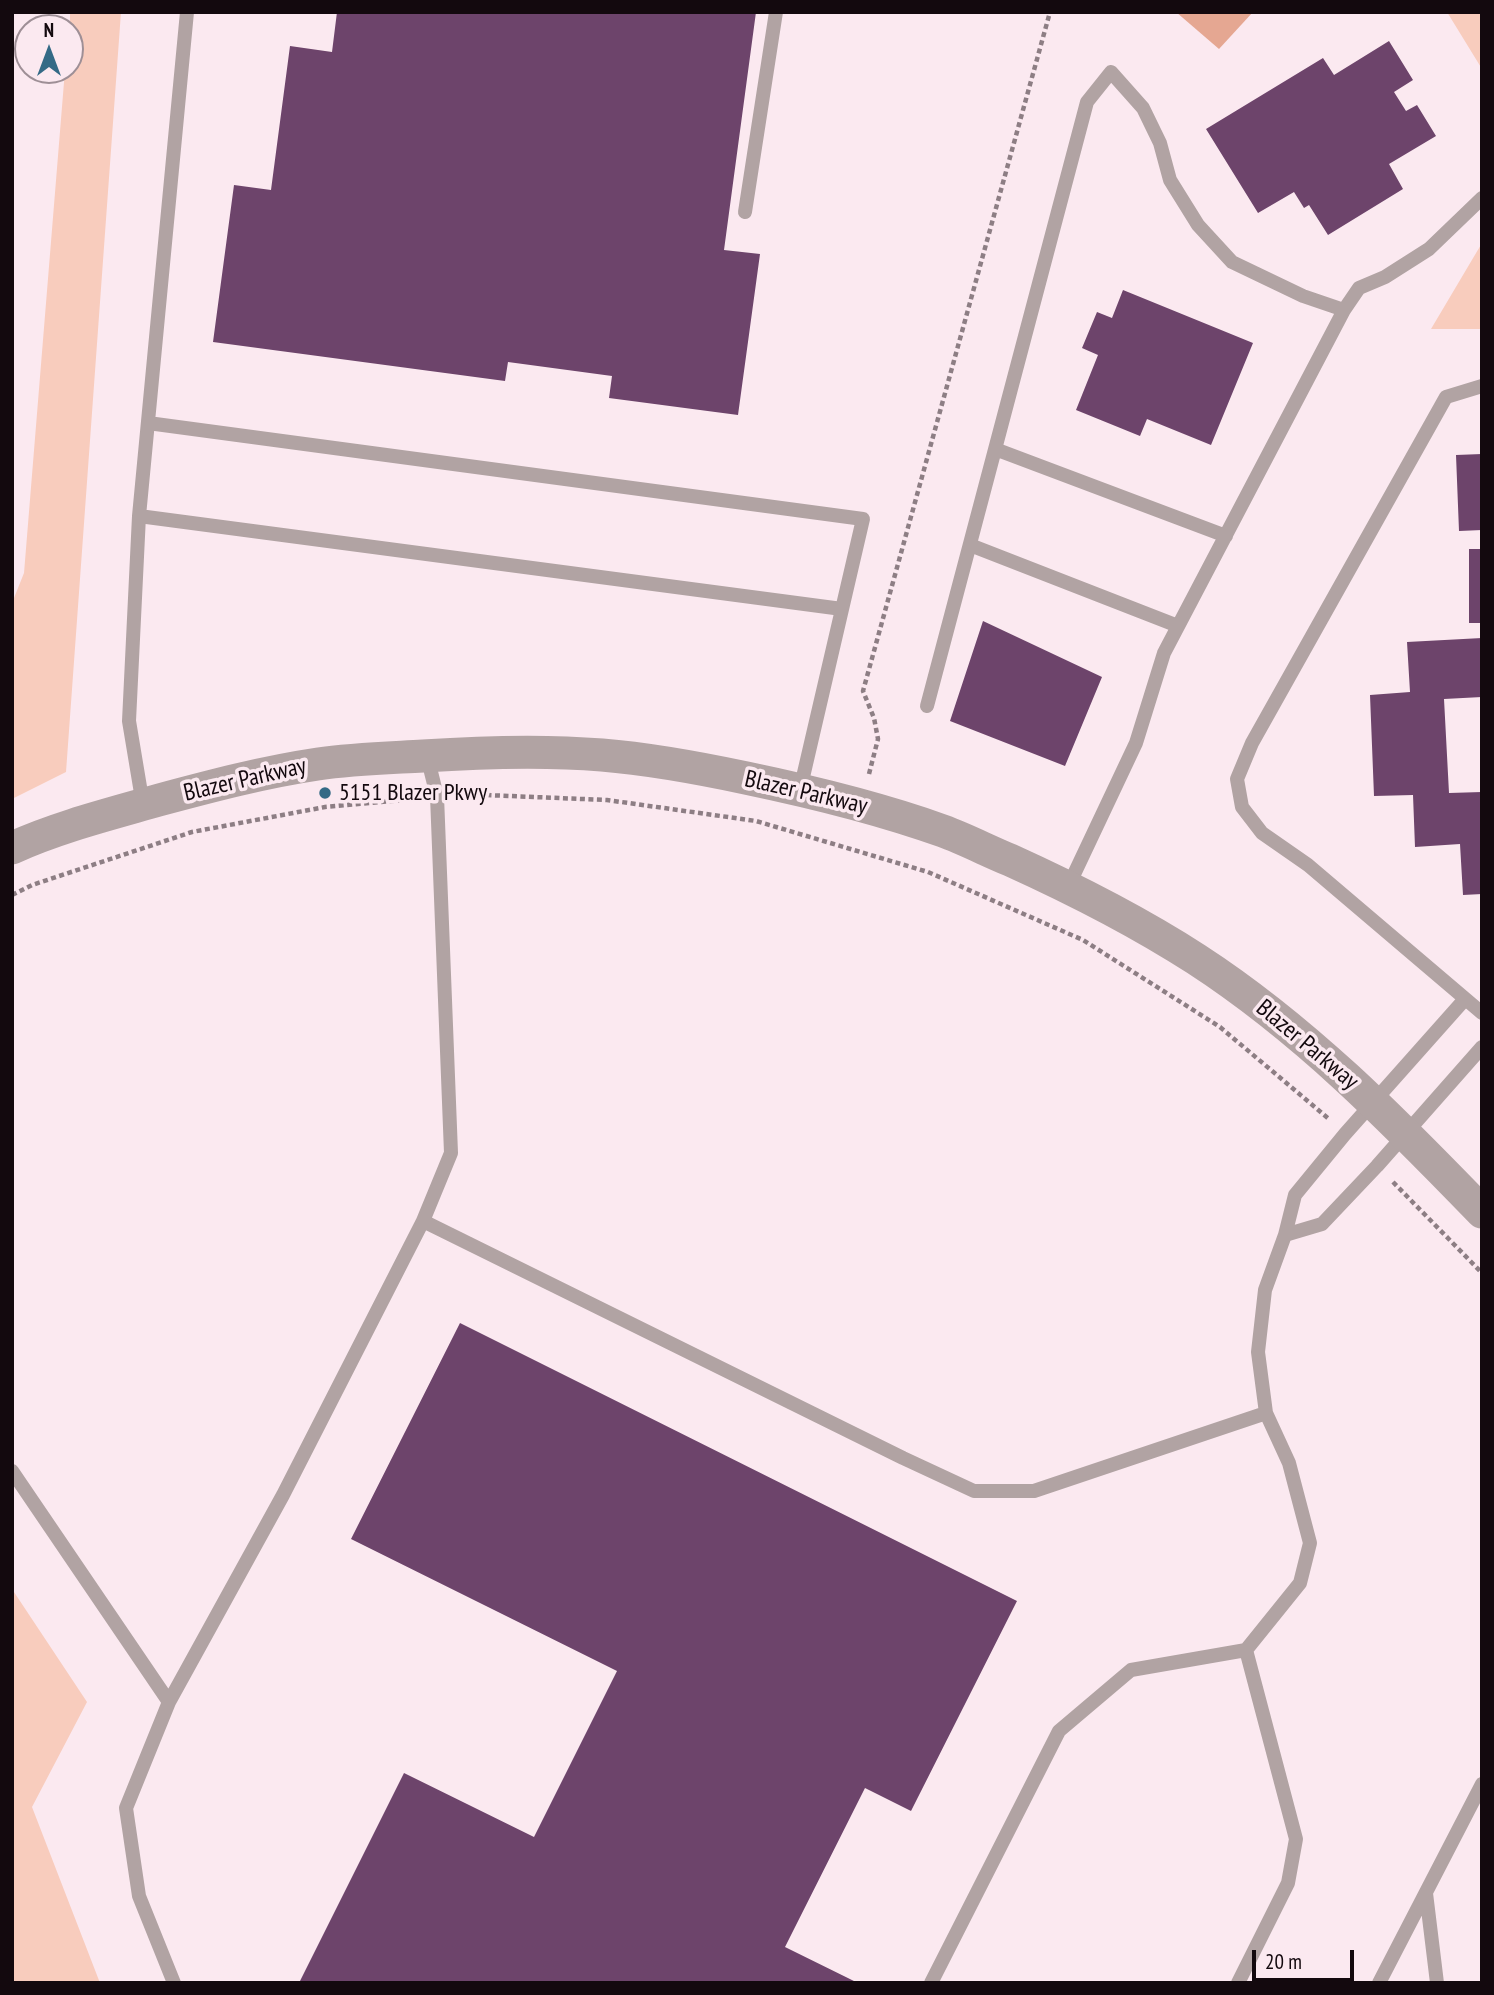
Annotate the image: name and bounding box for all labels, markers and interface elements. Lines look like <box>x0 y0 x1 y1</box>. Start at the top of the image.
north arrow <box>14 14 84 84</box>
text: N <box>44 18 54 42</box>
street label: Blazer Parkway <box>181 752 309 808</box>
street label: Blazer Parkway <box>742 765 870 821</box>
place label: 5151 Blazer Pkwy <box>339 779 487 807</box>
marker: 5151 Blazer Pkwy <box>317 785 333 801</box>
street label: Blazer Parkway <box>1250 994 1364 1096</box>
scale bar <box>1256 1936 1358 1980</box>
text: 20 m <box>1265 1948 1302 1975</box>

